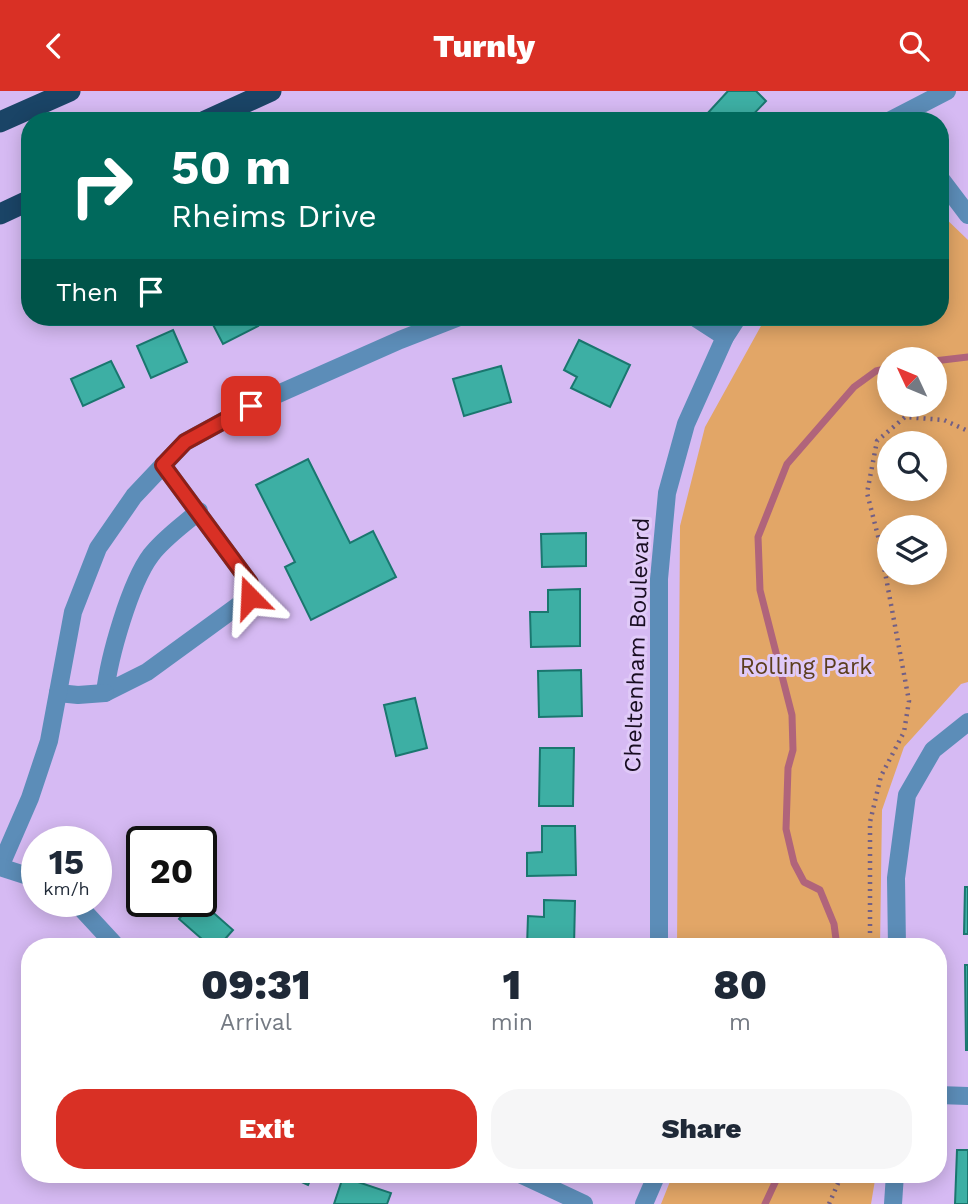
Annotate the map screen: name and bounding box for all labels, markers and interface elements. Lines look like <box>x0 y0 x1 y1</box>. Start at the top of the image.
icon: back <box>35 27 73 65</box>
text: Turnly <box>433 27 535 65</box>
icon: search <box>895 27 933 65</box>
text: 50 m <box>171 138 291 196</box>
icon: right <box>56 140 147 231</box>
text: Rheims Drive <box>171 197 377 235</box>
icon: arrive <box>132 273 170 311</box>
text: Then <box>56 277 118 307</box>
north arrow <box>877 347 947 417</box>
map controls <box>877 347 947 585</box>
pin <box>221 376 281 436</box>
icon: arrive <box>232 387 270 425</box>
button: search <box>877 431 947 501</box>
button: layers <box>877 515 947 585</box>
street label: Cheltenham Boulevard <box>619 517 655 773</box>
position arrow <box>213 560 287 634</box>
park label: Rolling Park <box>740 653 872 680</box>
speed limit sign: 20 <box>126 826 217 917</box>
text: 15 <box>49 841 84 883</box>
text: km/h <box>43 878 90 899</box>
text: 09:31 <box>201 960 311 1009</box>
text: 1 <box>503 960 521 1009</box>
text: 80 <box>713 960 767 1009</box>
text: Arrival <box>220 1009 292 1036</box>
text: min <box>491 1009 533 1036</box>
text: m <box>729 1009 751 1036</box>
button: Exit <box>56 1089 477 1169</box>
button: Share <box>491 1089 912 1169</box>

